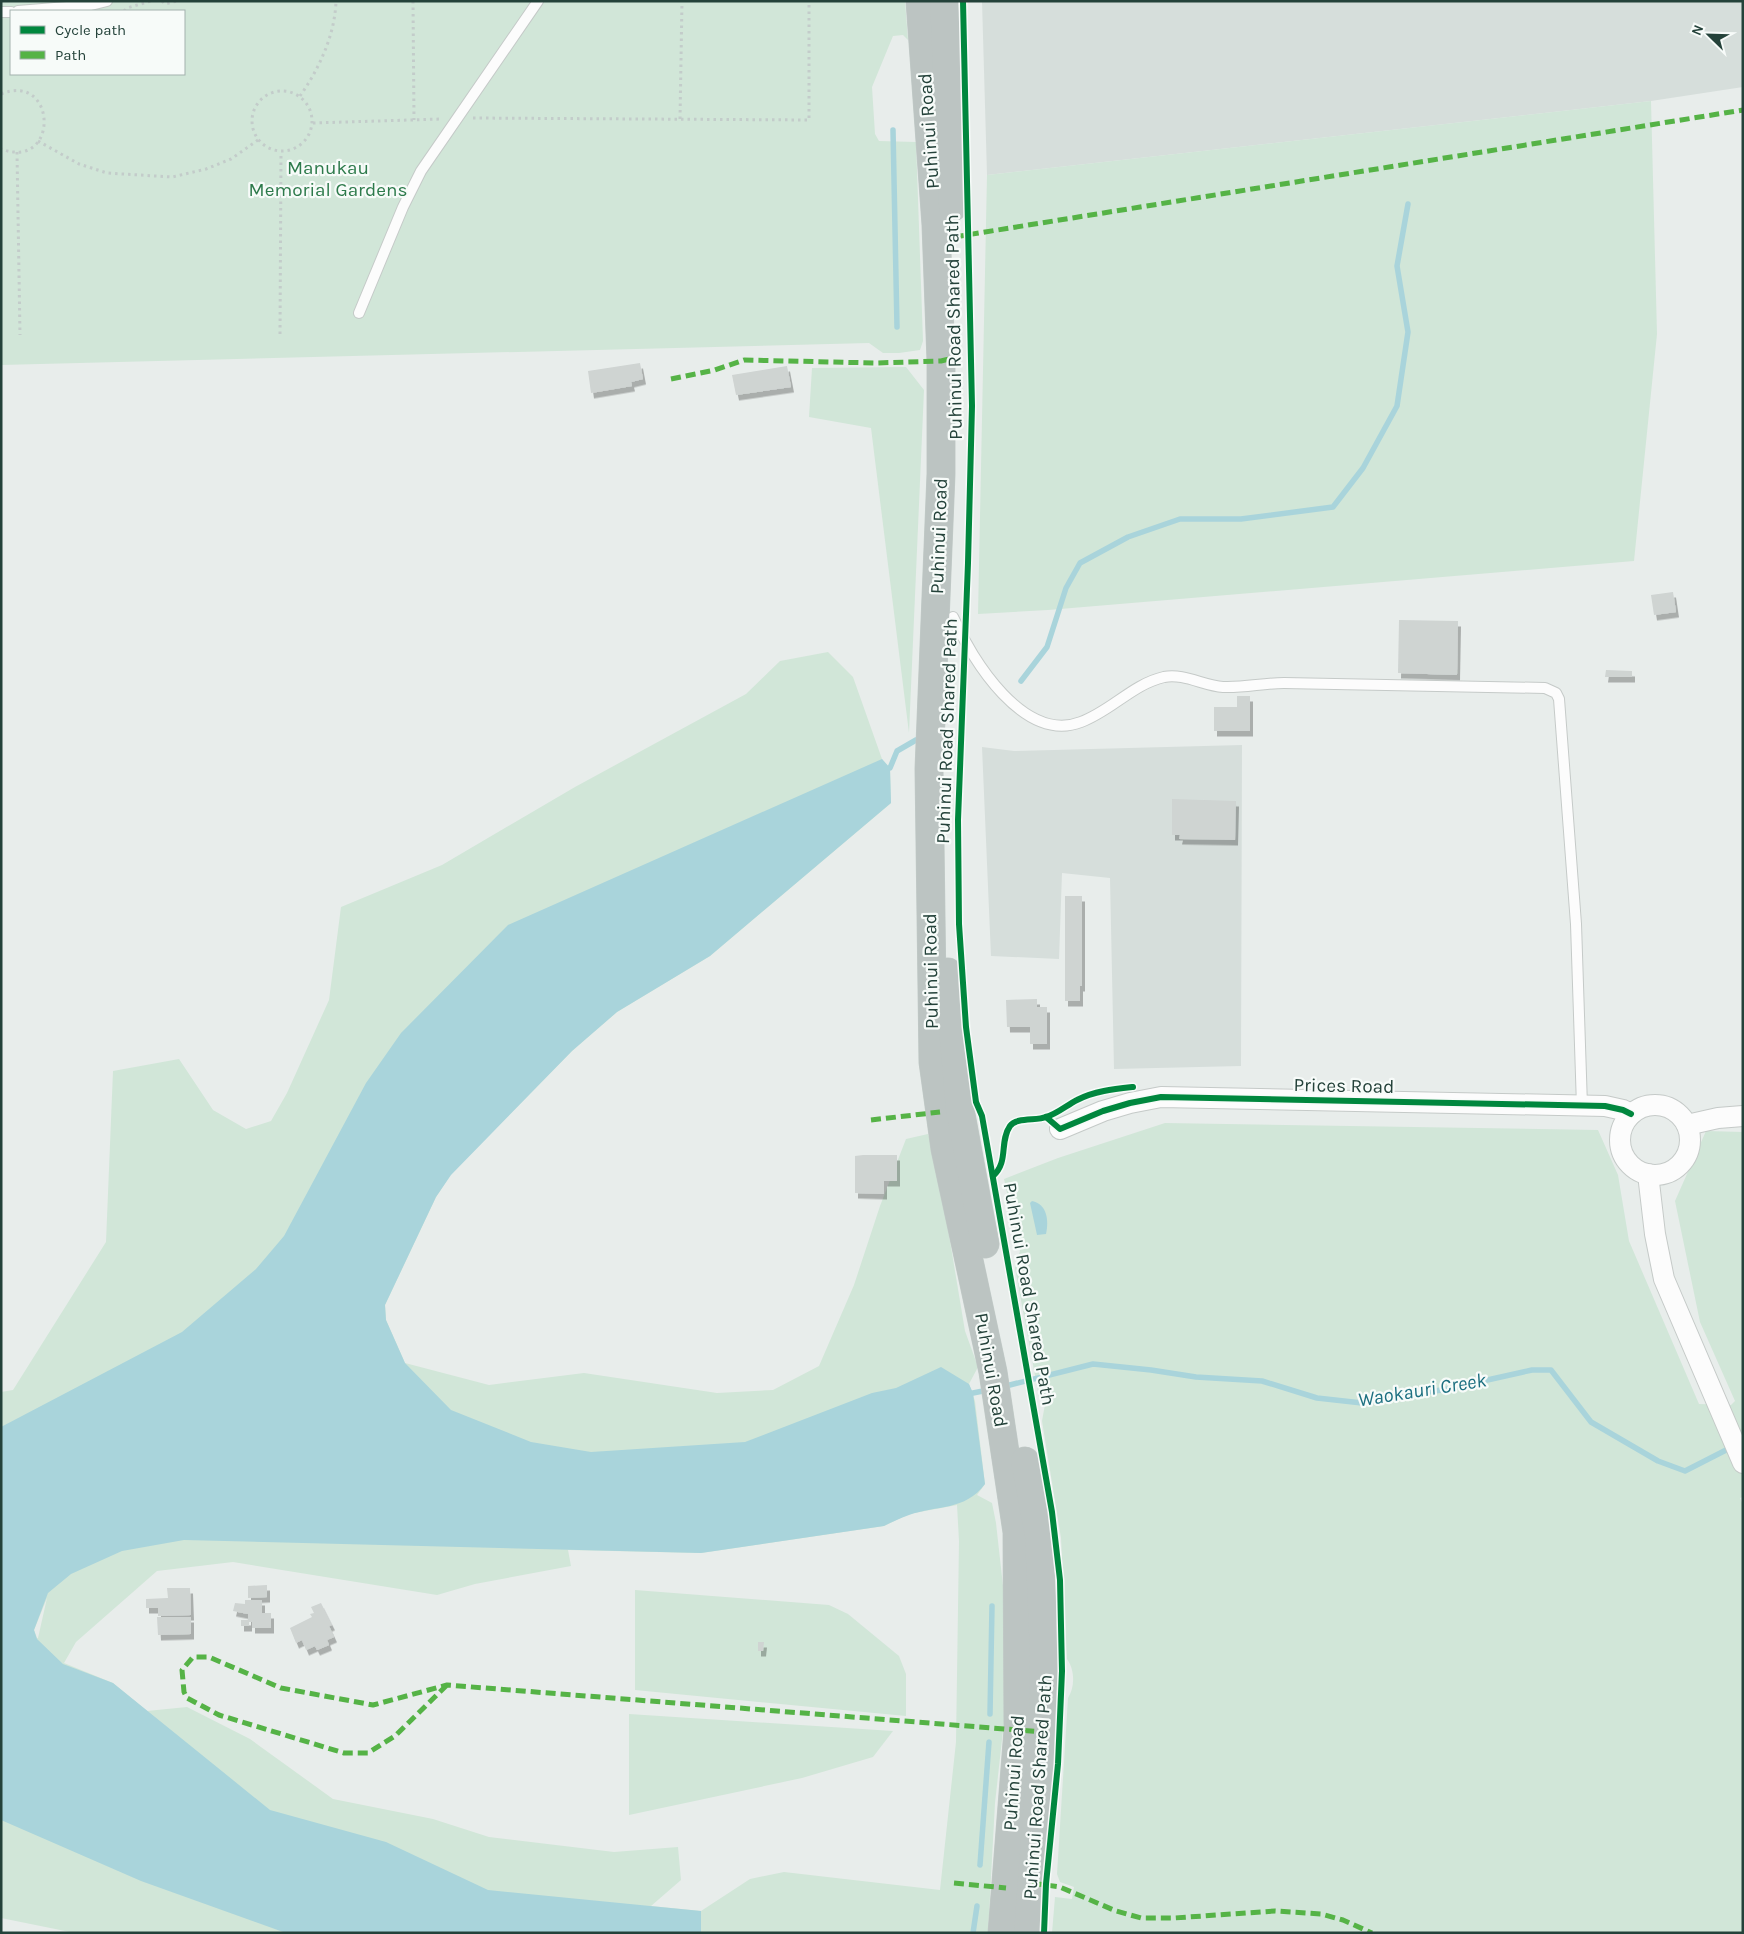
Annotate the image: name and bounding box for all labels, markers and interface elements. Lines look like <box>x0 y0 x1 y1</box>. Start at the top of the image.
legend <box>10 10 185 75</box>
north arrow <box>1684 10 1734 60</box>
text: Cycle path <box>55 21 126 39</box>
text: N <box>1688 22 1707 38</box>
text: Path <box>55 46 86 64</box>
street label: Puhinui Road <box>914 72 944 190</box>
park label: Manukau Memorial Gardens <box>249 157 407 201</box>
street label: Puhinui Road Shared Path <box>941 214 967 440</box>
street label: Puhinui Road <box>926 478 952 594</box>
street label: Puhinui Road Shared Path <box>932 618 962 844</box>
street label: Puhinui Road <box>919 913 943 1029</box>
street label: Prices Road <box>1293 1074 1395 1098</box>
street label: Puhinui Road Shared Path <box>999 1181 1059 1407</box>
street label: Puhinui Road <box>970 1311 1012 1429</box>
water label: Waokauri Creek <box>1356 1368 1489 1411</box>
street label: Puhinui Road Shared Path <box>1019 1674 1057 1900</box>
street label: Puhinui Road <box>999 1714 1029 1832</box>

